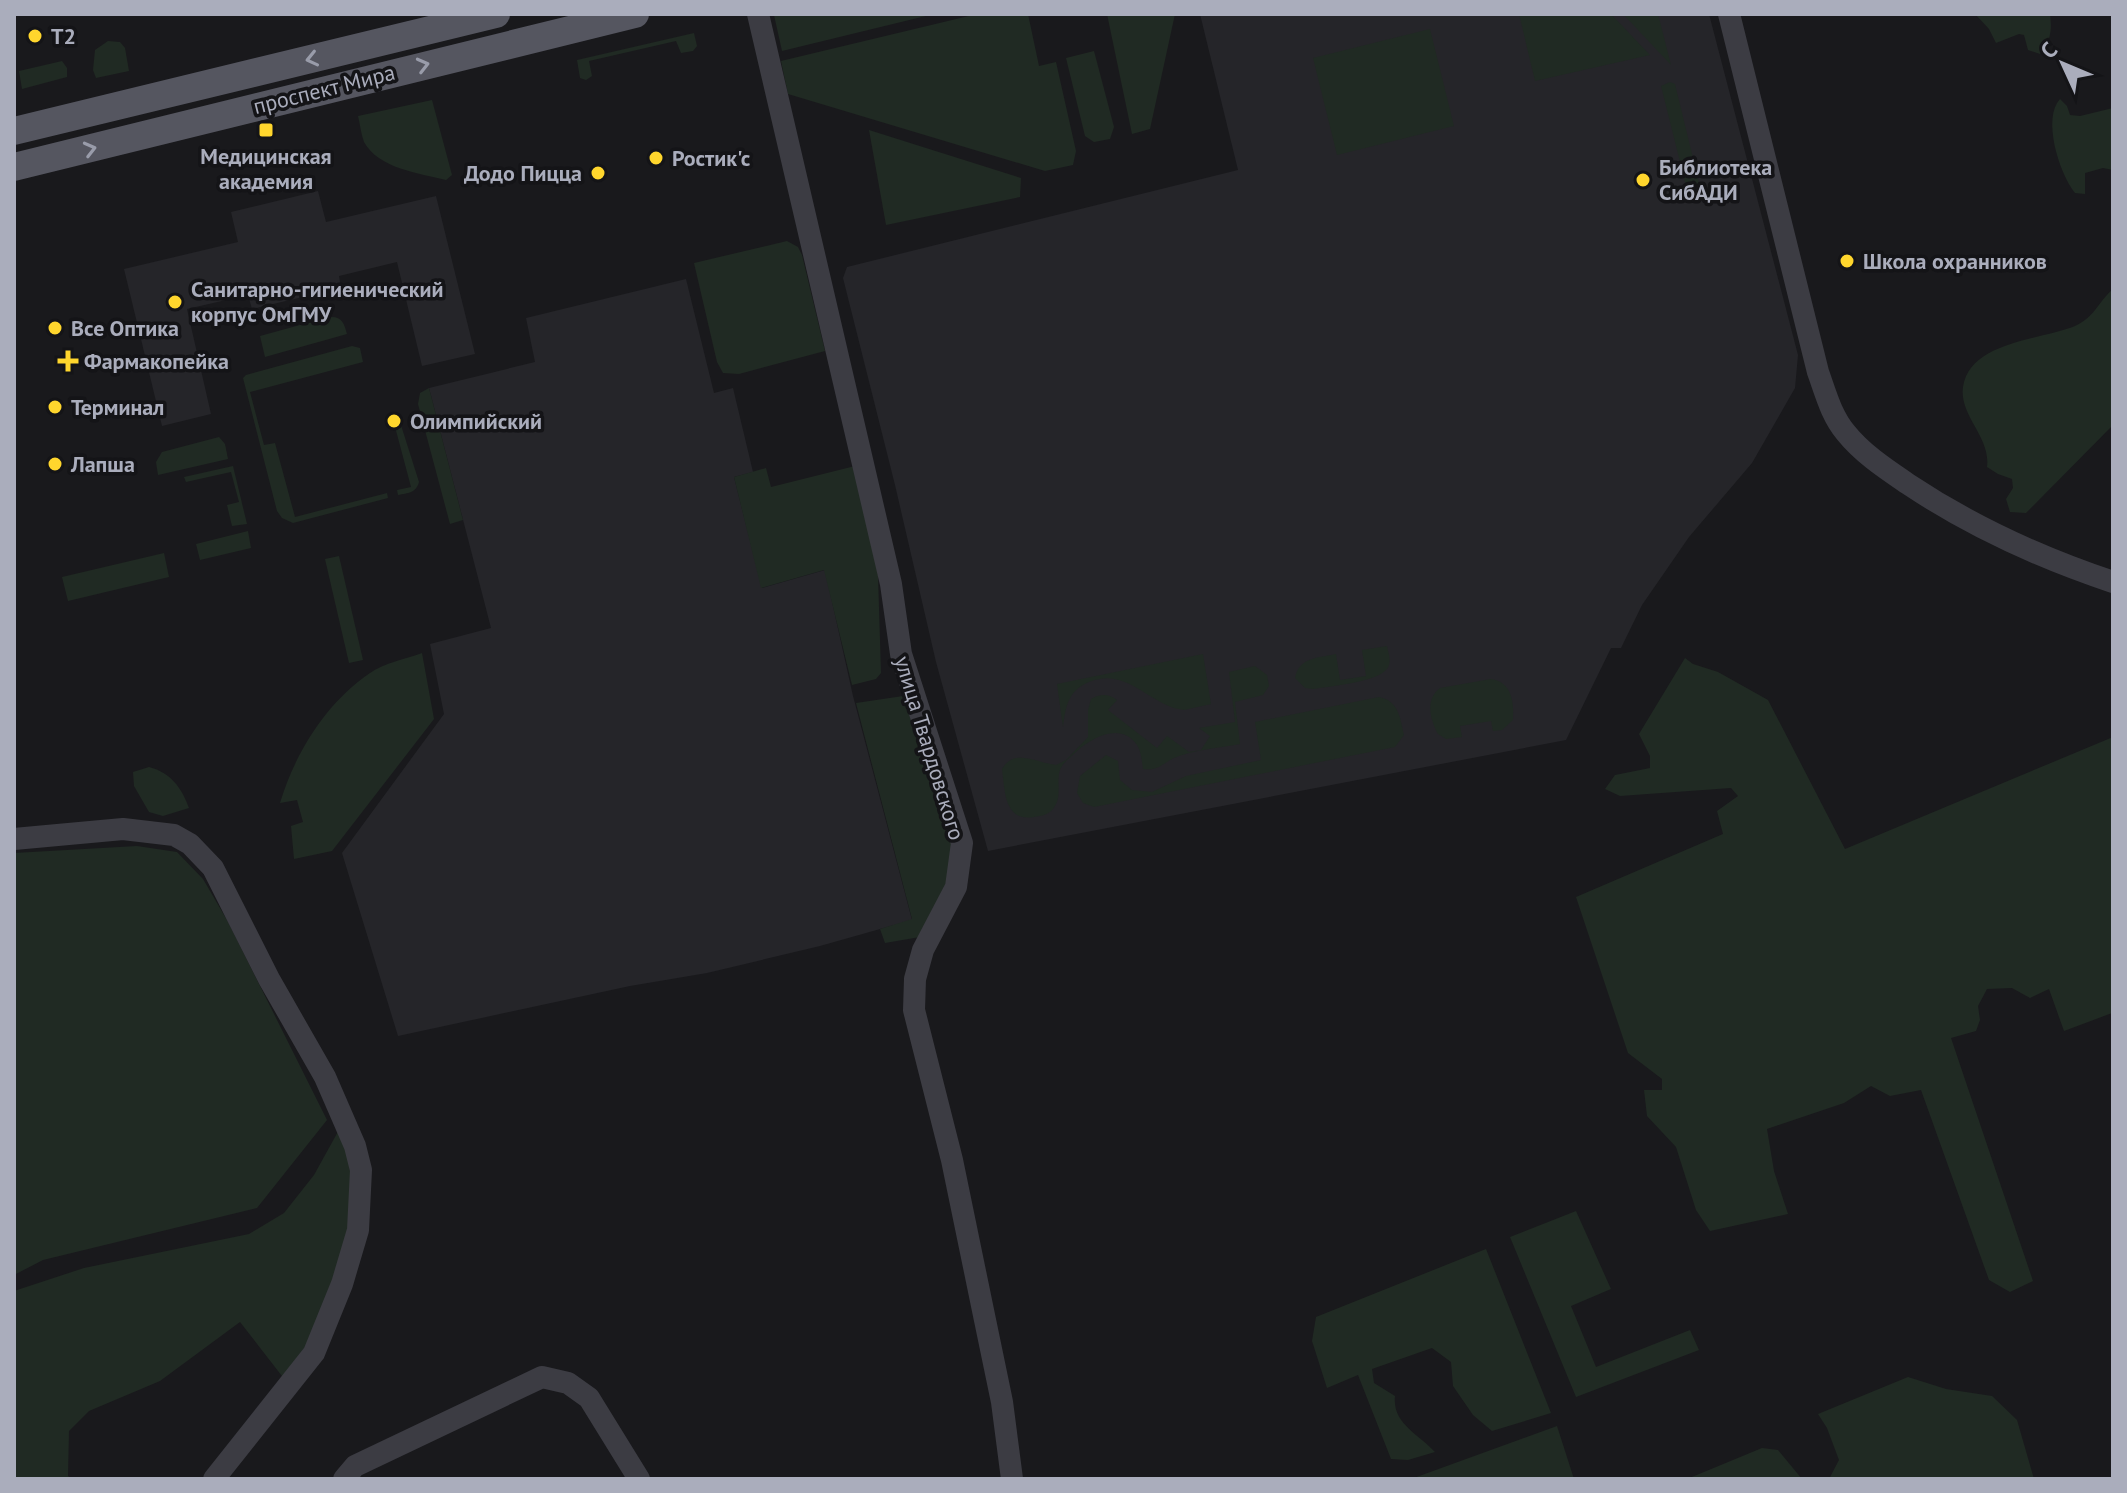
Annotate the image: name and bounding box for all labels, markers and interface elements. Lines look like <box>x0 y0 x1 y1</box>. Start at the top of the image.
place label: T2 <box>51 22 76 50</box>
north arrow <box>2023 24 2103 104</box>
marker: T2 <box>26 27 44 45</box>
text: С <box>2034 36 2063 64</box>
one-way arrow <box>305 49 319 66</box>
one-way arrow <box>416 57 430 74</box>
street label: проспект Мира <box>250 58 398 120</box>
marker: Медицинская академия <box>257 121 275 139</box>
one-way arrow <box>82 141 96 158</box>
place label: Медицинская академия <box>200 142 332 195</box>
place label: Ростик'с <box>672 144 751 172</box>
marker: Ростик'с <box>647 149 665 167</box>
place label: Библиотека СибАДИ <box>1659 153 1772 206</box>
place label: Додо Пицца <box>464 159 582 187</box>
marker: Додо Пицца <box>589 164 607 182</box>
marker: Библиотека СибАДИ <box>1634 171 1652 189</box>
place label: Школа охранников <box>1863 247 2047 275</box>
marker: Школа охранников <box>1838 252 1856 270</box>
place label: Санитарно-гигиенический корпус ОмГМУ <box>191 275 444 328</box>
marker: Санитарно-гигиенический корпус ОмГМУ <box>166 293 184 311</box>
place label: Все Оптика <box>71 314 179 342</box>
marker: Все Оптика <box>46 319 64 337</box>
place label: Фармакопейка <box>84 347 229 375</box>
marker: Фармакопейка <box>59 352 77 370</box>
place label: Терминал <box>71 393 164 421</box>
marker: Терминал <box>46 398 64 416</box>
place label: Олимпийский <box>410 407 542 435</box>
marker: Олимпийский <box>385 412 403 430</box>
place label: Лапша <box>70 450 135 478</box>
marker: Лапша <box>46 455 64 473</box>
street label: улица Твардовского <box>889 653 971 843</box>

